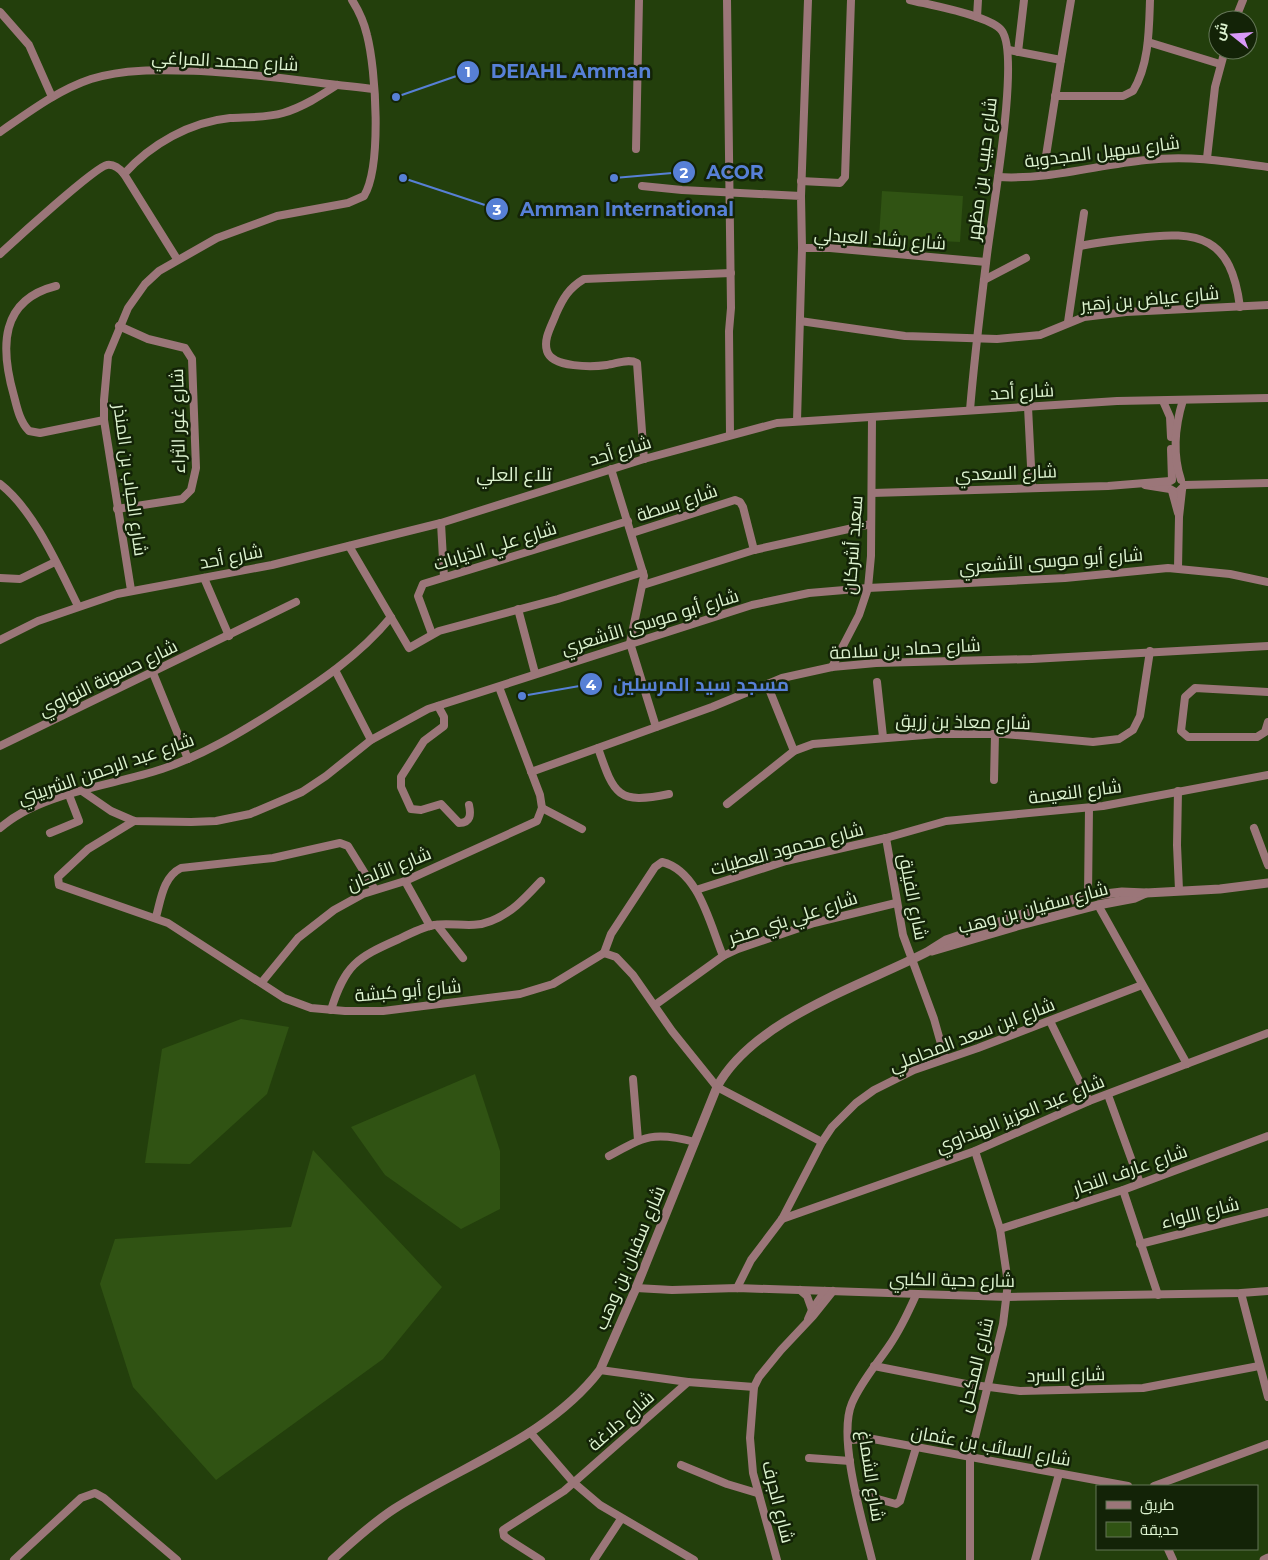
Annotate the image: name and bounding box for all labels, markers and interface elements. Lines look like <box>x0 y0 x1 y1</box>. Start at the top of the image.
north arrow <box>1208 10 1258 60</box>
text: ش <box>1209 20 1232 42</box>
street label: شارع محمد المراغي <box>151 46 299 79</box>
callout: DEIAHL Amman <box>455 55 661 89</box>
text: DEIAHL Amman <box>491 60 651 83</box>
text: 1 <box>465 62 471 81</box>
street label: شارع حبيب بن مظهر <box>962 96 1003 243</box>
street label: شارع سهيل المجدوبة <box>1023 132 1181 173</box>
callout: ACOR <box>671 155 774 189</box>
text: ACOR <box>705 161 764 184</box>
text: 2 <box>680 163 689 182</box>
callout: Amman International <box>485 192 744 226</box>
text: Amman International <box>519 198 734 221</box>
text: 3 <box>492 200 502 219</box>
street label: شارع رشاد العبدلي <box>813 223 947 258</box>
street label: شارع عياض بن زهير <box>1079 282 1220 317</box>
street label: شارع غور الثراء <box>166 368 191 474</box>
street label: شارع أحد <box>989 379 1055 406</box>
street label: شارع الحباب بن المنذر <box>107 401 152 558</box>
street label: شارع أحد <box>586 431 654 472</box>
street label: شارع السعدي <box>955 460 1057 489</box>
district label: تلاع العلي <box>476 463 552 489</box>
street label: شارع بسطة <box>634 480 721 527</box>
street label: سعيد أشركان <box>839 495 867 595</box>
street label: شارع علي الذيابات <box>431 517 560 578</box>
street label: شارع أحد <box>197 540 265 575</box>
street label: شارع أبو موسى الأشعري <box>958 544 1144 581</box>
street label: شارع أبو موسى الأشعري <box>559 585 742 662</box>
street label: شارع حماد بن سلامة <box>829 634 981 665</box>
street label: شارع حسونة النواوي <box>35 635 182 724</box>
callout: مسجد سيد المرسلين <box>578 667 800 701</box>
text: مسجد سيد المرسلين <box>613 673 789 696</box>
text: 4 <box>586 675 597 694</box>
street label: شارع معاذ بن زريق <box>895 710 1031 735</box>
street label: شارع عبد الرحمن الشربيني <box>15 728 198 812</box>
street label: شارع النعيمة <box>1027 775 1123 810</box>
street label: شارع محمود العطيات <box>708 818 866 881</box>
street label: شارع الألحان <box>344 842 435 897</box>
street label: شارع الفيلق <box>893 852 932 942</box>
street label: شارع سفيان بن وهب <box>956 877 1111 940</box>
street label: شارع علي بني صخر <box>725 887 861 952</box>
street label: شارع أبو كبشة <box>354 975 462 1008</box>
street label: شارع ابن سعد المحاملي <box>886 993 1059 1080</box>
street label: شارع عبد العزيز الهنداوي <box>932 1070 1109 1161</box>
street label: شارع عارف النجار <box>1069 1140 1190 1201</box>
street label: شارع سفيان بن وهب <box>590 1183 671 1334</box>
street label: شارع اللواء <box>1159 1193 1242 1234</box>
street label: شارع دحية الكلبي <box>889 1268 1015 1295</box>
street label: شارع المكحل <box>954 1315 999 1415</box>
street label: شارع السرد <box>1026 1363 1106 1388</box>
street label: شارع دلاغة <box>583 1386 659 1457</box>
street label: شارع السائب بن عثمان <box>909 1421 1073 1472</box>
street label: شارع الشماغ <box>852 1429 889 1523</box>
street label: شارع الجرف <box>756 1458 799 1546</box>
legend <box>1096 1485 1258 1550</box>
text: طريق <box>1140 1495 1174 1515</box>
text: حديقة <box>1140 1520 1179 1539</box>

